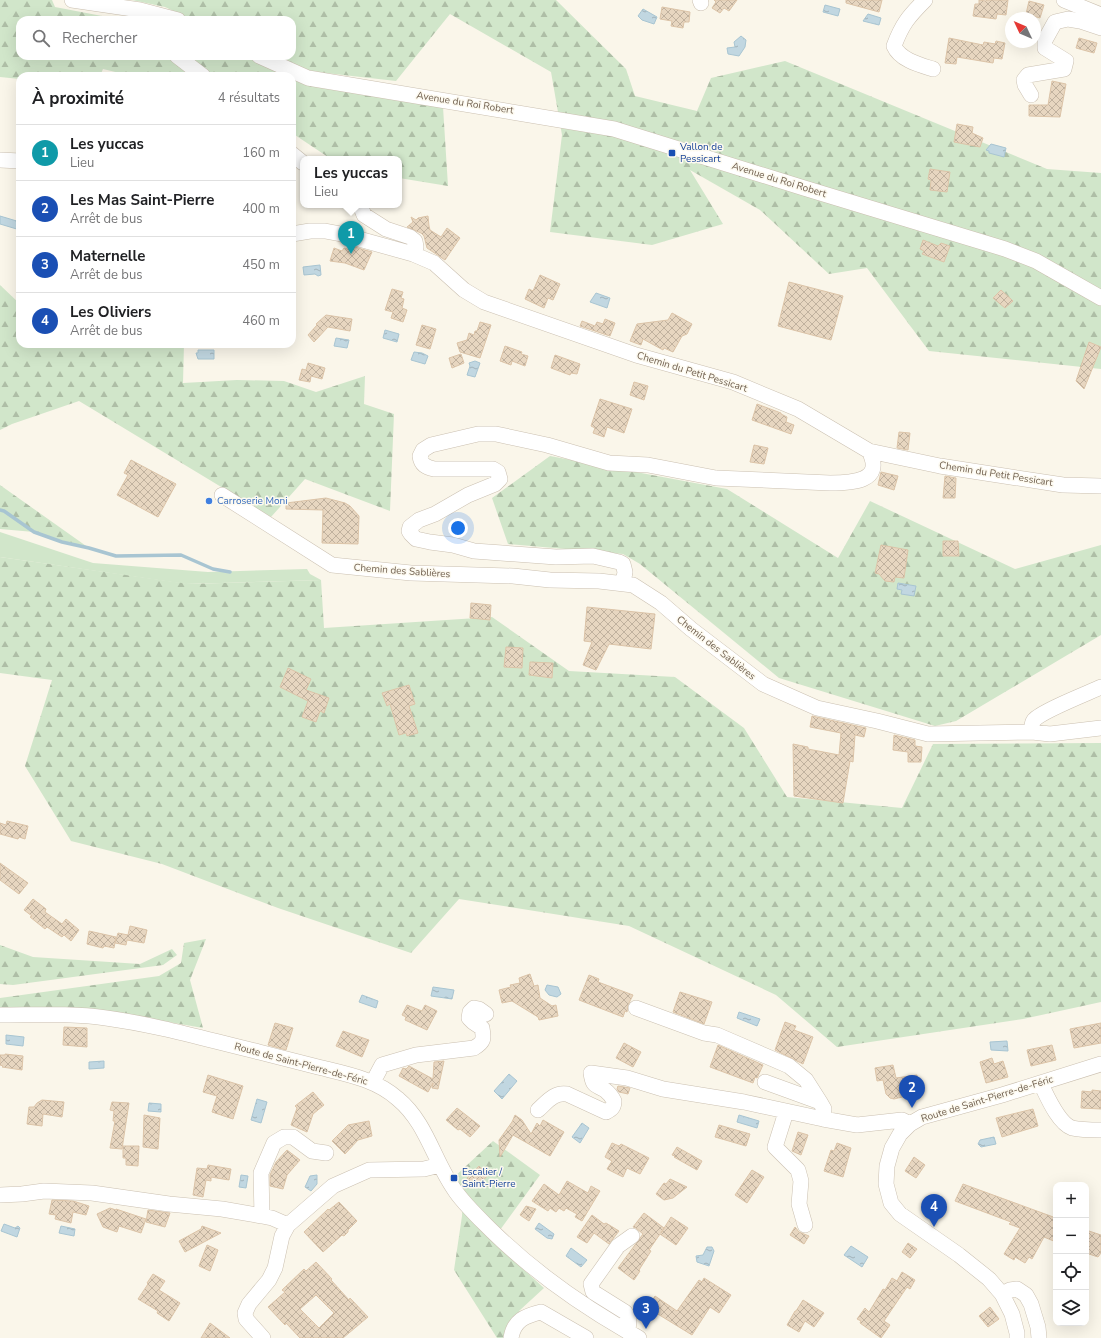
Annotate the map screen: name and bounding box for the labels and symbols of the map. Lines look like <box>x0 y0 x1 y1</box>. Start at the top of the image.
north arrow <box>1005 12 1041 48</box>
street label: Avenue du Roi Robert <box>415 88 515 118</box>
place label: Vallon de Pessicart <box>679 140 722 166</box>
marker: Vallon de Pessicart <box>667 148 677 158</box>
street label: Avenue du Roi Robert <box>730 159 829 201</box>
pin: 1 <box>338 221 364 254</box>
street label: Chemin du Petit Pessicart <box>635 349 749 396</box>
street label: Chemin du Petit Pessicart <box>938 458 1054 490</box>
place label: Carroserie Moni <box>217 494 288 508</box>
marker: Carroserie Moni <box>204 496 214 506</box>
your location <box>448 518 468 538</box>
street label: Chemin des Sablières <box>353 561 451 581</box>
street label: Chemin des Sablières <box>674 613 759 683</box>
street label: Route de Saint-Pierre-de-Féric <box>233 1039 370 1089</box>
street label: Route de Saint-Pierre-de-Féric <box>919 1072 1055 1126</box>
pin: 2 <box>899 1075 925 1108</box>
place label: Escalier / Saint-Pierre <box>462 1165 515 1191</box>
marker: Escalier / Saint-Pierre <box>449 1173 459 1183</box>
pin: 4 <box>921 1194 947 1227</box>
pin: 3 <box>633 1296 659 1329</box>

